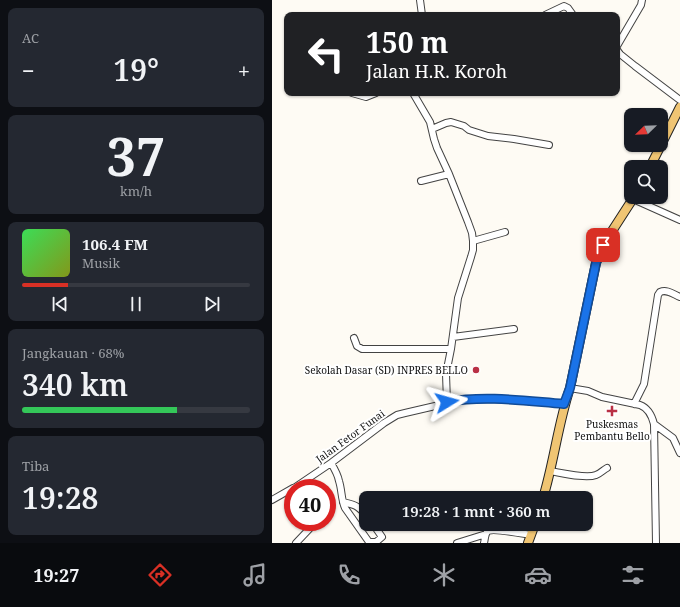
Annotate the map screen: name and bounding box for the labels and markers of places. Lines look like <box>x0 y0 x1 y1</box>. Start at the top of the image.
pin <box>586 228 620 262</box>
place label: Sekolah Dasar (SD) INPRES BELLO <box>305 363 468 377</box>
marker: Sekolah Dasar (SD) INPRES BELLO <box>471 365 481 375</box>
marker: Puskesmas Pembantu Bello <box>606 405 618 417</box>
place label: Puskesmas Pembantu Bello <box>574 417 650 443</box>

